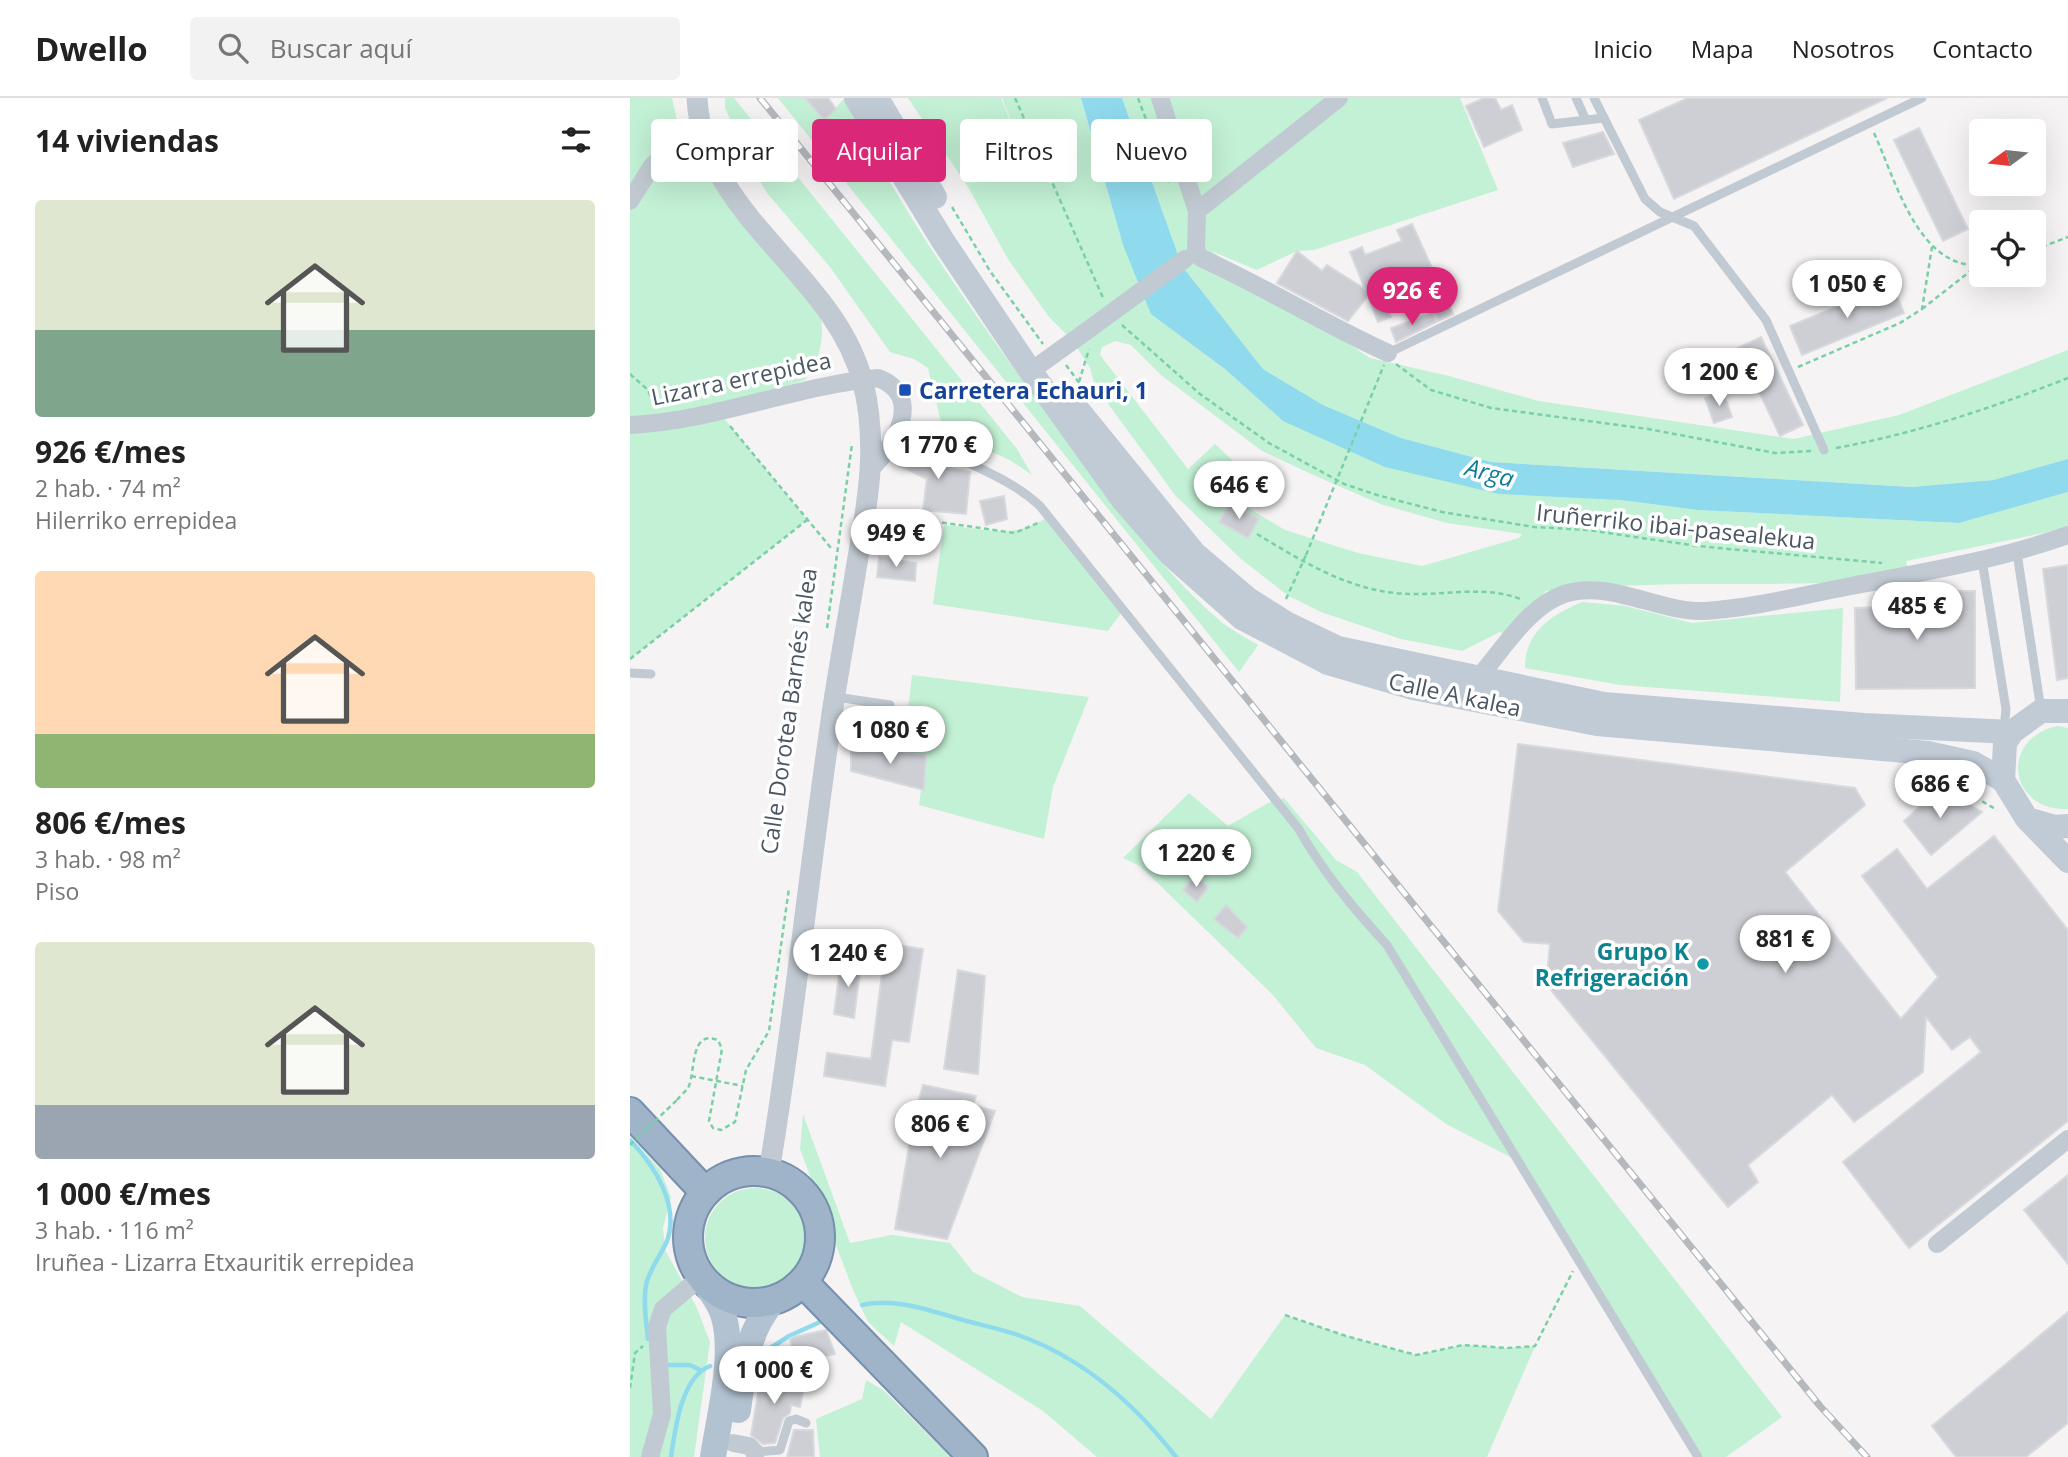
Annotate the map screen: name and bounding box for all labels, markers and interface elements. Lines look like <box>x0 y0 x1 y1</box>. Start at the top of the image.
search box <box>190 17 680 80</box>
text: Dwello <box>35 26 148 71</box>
icon: search <box>214 29 252 67</box>
text: Buscar aquí <box>270 30 412 66</box>
text: Inicio <box>1593 32 1653 65</box>
text: Mapa <box>1691 32 1754 65</box>
text: Nosotros <box>1792 32 1894 65</box>
text: Contacto <box>1932 32 2033 65</box>
chip: Comprar <box>651 119 798 182</box>
chip: Alquilar <box>812 119 946 182</box>
chip: Filtros <box>960 119 1077 182</box>
chip: Nuevo <box>1091 119 1212 182</box>
north arrow <box>1969 119 2046 196</box>
map controls <box>1969 119 2046 287</box>
text: 14 viviendas <box>35 120 219 161</box>
icon: filters <box>557 121 595 159</box>
button: locate <box>1969 210 2046 287</box>
icon: home <box>252 245 378 371</box>
pin: 1 050 € <box>1782 260 1912 320</box>
text: 1 050 € <box>1808 267 1886 299</box>
pin: 926 € <box>1363 268 1461 327</box>
text: 926 € <box>1383 274 1441 306</box>
street label: Lizarra errepidea <box>648 343 834 413</box>
pin: 1 200 € <box>1654 348 1784 408</box>
text: 1 200 € <box>1680 355 1758 387</box>
place label: Carretera Echauri, 1 <box>919 374 1148 406</box>
marker: Carretera Echauri, 1 <box>897 382 913 398</box>
pin: 1 770 € <box>873 422 1003 481</box>
text: 1 770 € <box>899 428 977 460</box>
text: 926 €/mes <box>35 431 186 472</box>
water label: Arga <box>1460 449 1518 494</box>
pin: 646 € <box>1190 462 1288 521</box>
text: 646 € <box>1210 468 1268 500</box>
text: 2 hab. · 74 m² <box>35 472 181 504</box>
street label: Iruñerriko ibai-pasealekua <box>1535 495 1817 557</box>
text: Hilerriko errepidea <box>35 504 237 536</box>
pin: 949 € <box>847 510 945 569</box>
text: 949 € <box>867 516 925 548</box>
street label: Calle Dorotea Barnés kalea <box>752 566 824 856</box>
pin: 485 € <box>1868 582 1966 642</box>
text: 485 € <box>1888 589 1946 621</box>
icon: home <box>252 616 378 742</box>
street label: Calle A kalea <box>1386 664 1524 724</box>
pin: 1 080 € <box>825 706 955 766</box>
text: 1 080 € <box>851 713 929 745</box>
pin: 686 € <box>1891 760 1989 820</box>
text: 686 € <box>1911 767 1969 799</box>
text: 806 €/mes <box>35 802 186 843</box>
pin: 1 220 € <box>1131 830 1261 889</box>
text: 1 220 € <box>1157 836 1235 868</box>
text: 3 hab. · 98 m² <box>35 843 181 875</box>
text: Piso <box>35 875 79 907</box>
pin: 881 € <box>1736 916 1834 975</box>
text: 881 € <box>1756 922 1814 954</box>
pin: 1 240 € <box>783 930 913 989</box>
place label: Grupo K Refrigeración <box>1535 935 1690 993</box>
text: 1 240 € <box>809 936 887 968</box>
marker: Grupo K Refrigeración <box>1695 956 1711 972</box>
icon: home <box>252 987 378 1113</box>
pin: 806 € <box>891 1100 989 1160</box>
text: 806 € <box>911 1107 969 1139</box>
text: 1 000 €/mes <box>35 1173 211 1214</box>
text: 3 hab. · 116 m² <box>35 1214 194 1246</box>
text: Iruñea - Lizarra Etxauritik errepidea <box>35 1246 414 1278</box>
pin: 1 000 € <box>709 1346 839 1406</box>
text: 1 000 € <box>735 1353 813 1385</box>

